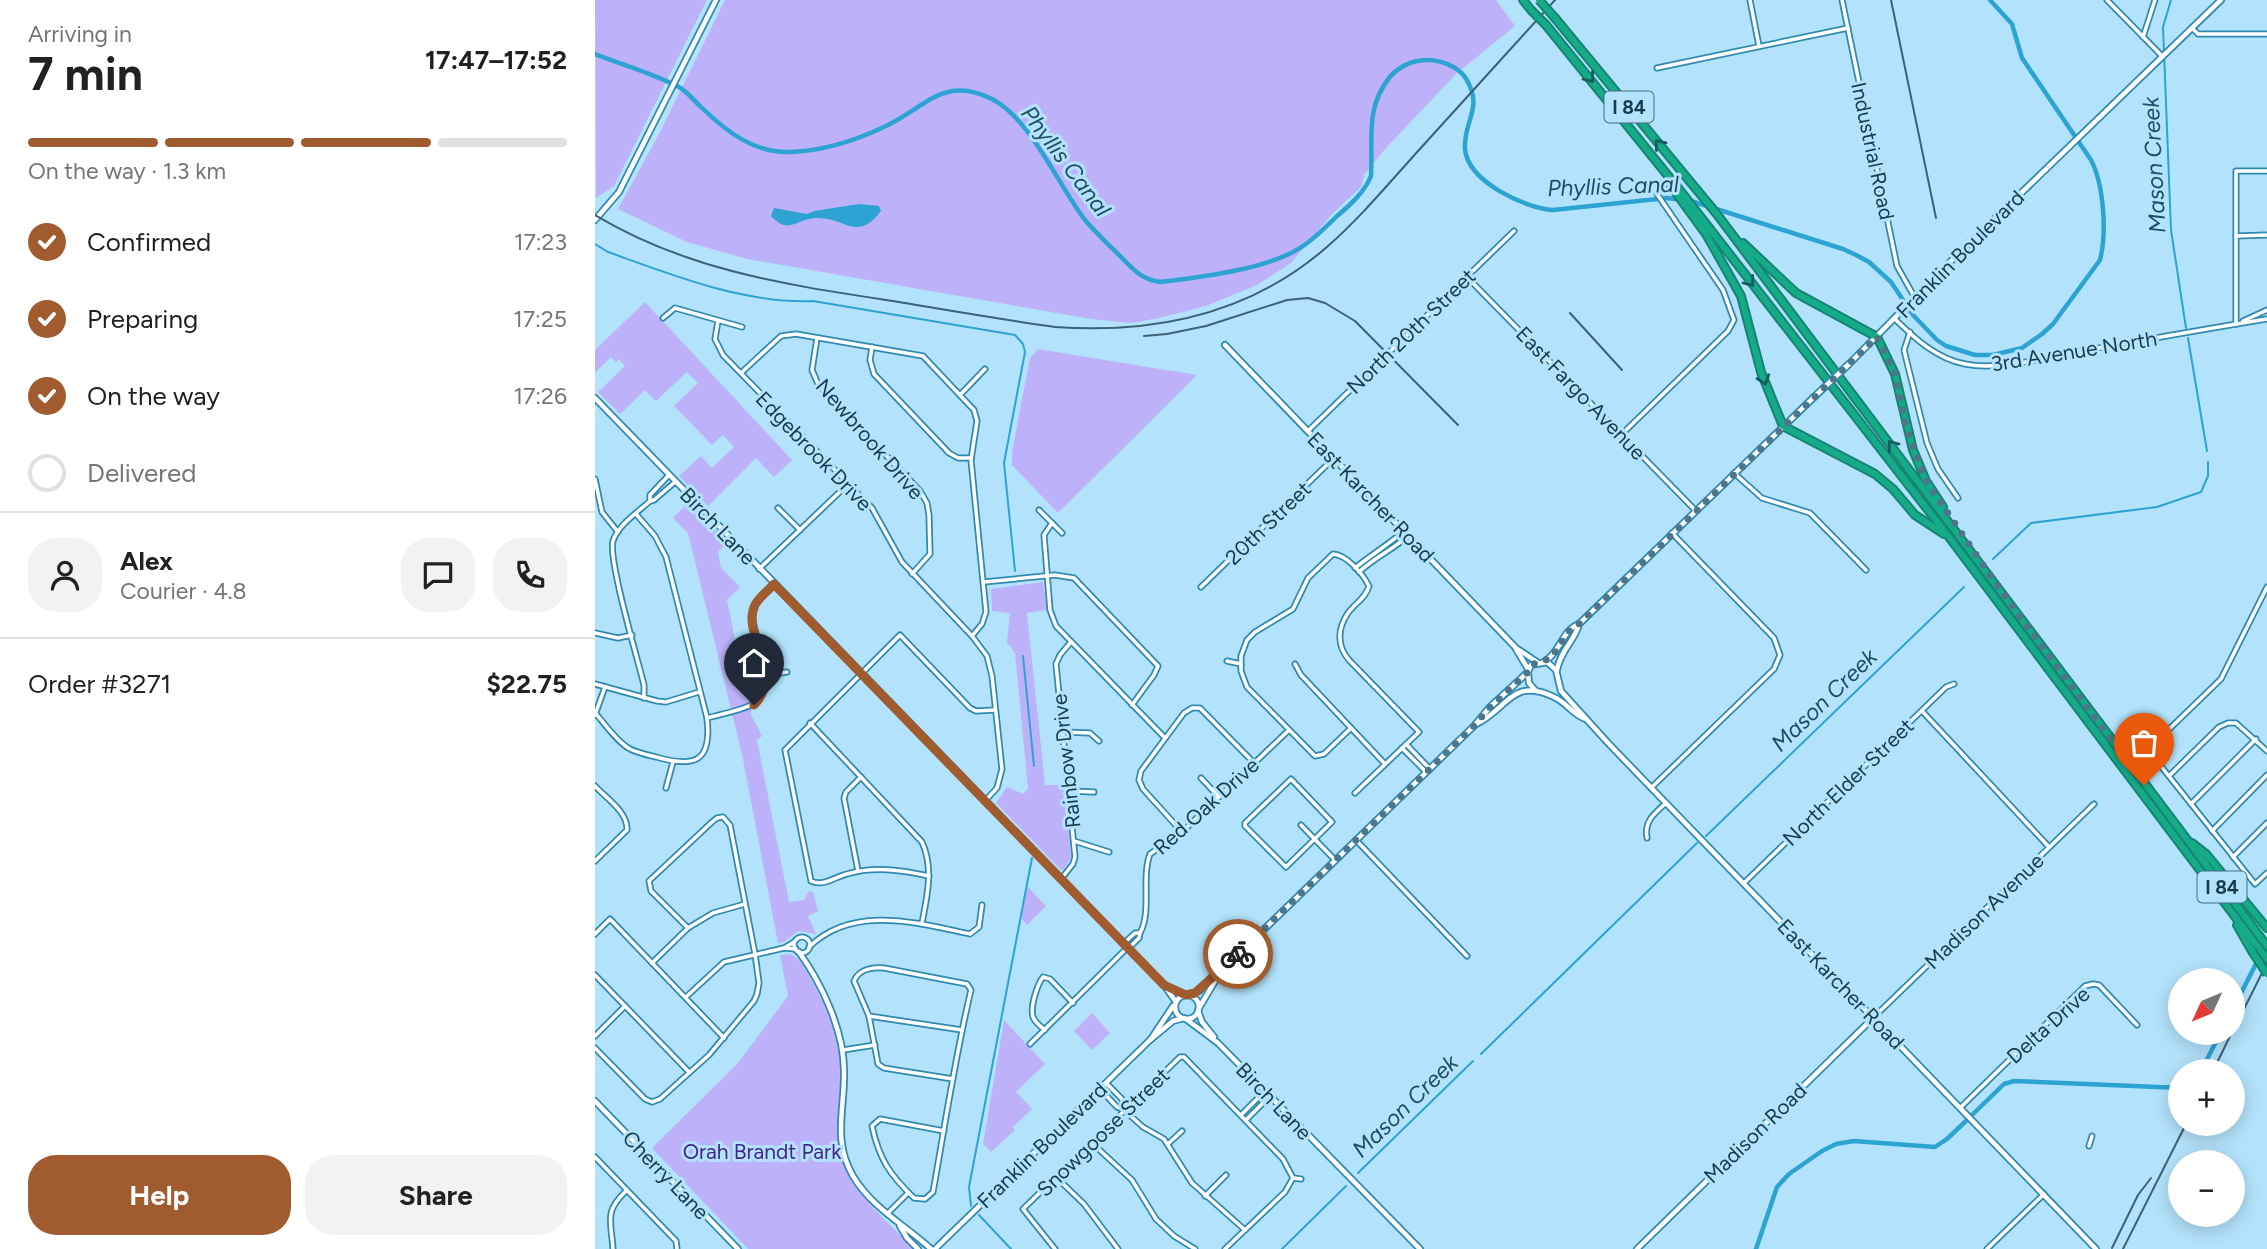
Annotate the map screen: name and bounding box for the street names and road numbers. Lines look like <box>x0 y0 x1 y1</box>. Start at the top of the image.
street label: Industrial Road <box>1846 80 1900 222</box>
road number: I 84 <box>1605 92 1653 122</box>
street label: Franklin Boulevard <box>1891 185 2029 323</box>
street label: North 20th Street <box>1341 263 1481 399</box>
street label: East Fargo Avenue <box>1511 321 1651 465</box>
street label: 3rd Avenue North <box>1989 326 2159 376</box>
street label: Newbrook Drive <box>811 374 929 504</box>
street label: Edgebrook Drive <box>751 386 877 516</box>
street label: East Karcher Road <box>1302 427 1440 567</box>
street label: 20th Street <box>1220 476 1316 570</box>
street label: Birch Lane <box>675 482 761 570</box>
street label: Rainbow Drive <box>1047 693 1085 829</box>
street label: North Elder Street <box>1777 713 1919 851</box>
street label: Red Oak Drive <box>1148 752 1264 860</box>
street label: Madison Avenue <box>1919 848 2049 974</box>
road number: I 84 <box>2197 872 2247 902</box>
street label: East Karcher Road <box>1772 914 1910 1054</box>
street label: Delta Drive <box>2001 981 2095 1069</box>
street label: Birch Lane <box>1231 1057 1317 1145</box>
street label: Snowgoose Street <box>1031 1062 1175 1202</box>
street label: Franklin Boulevard <box>972 1077 1112 1213</box>
street label: Madison Road <box>1699 1078 1811 1188</box>
street label: Cherry Lane <box>618 1125 714 1225</box>

